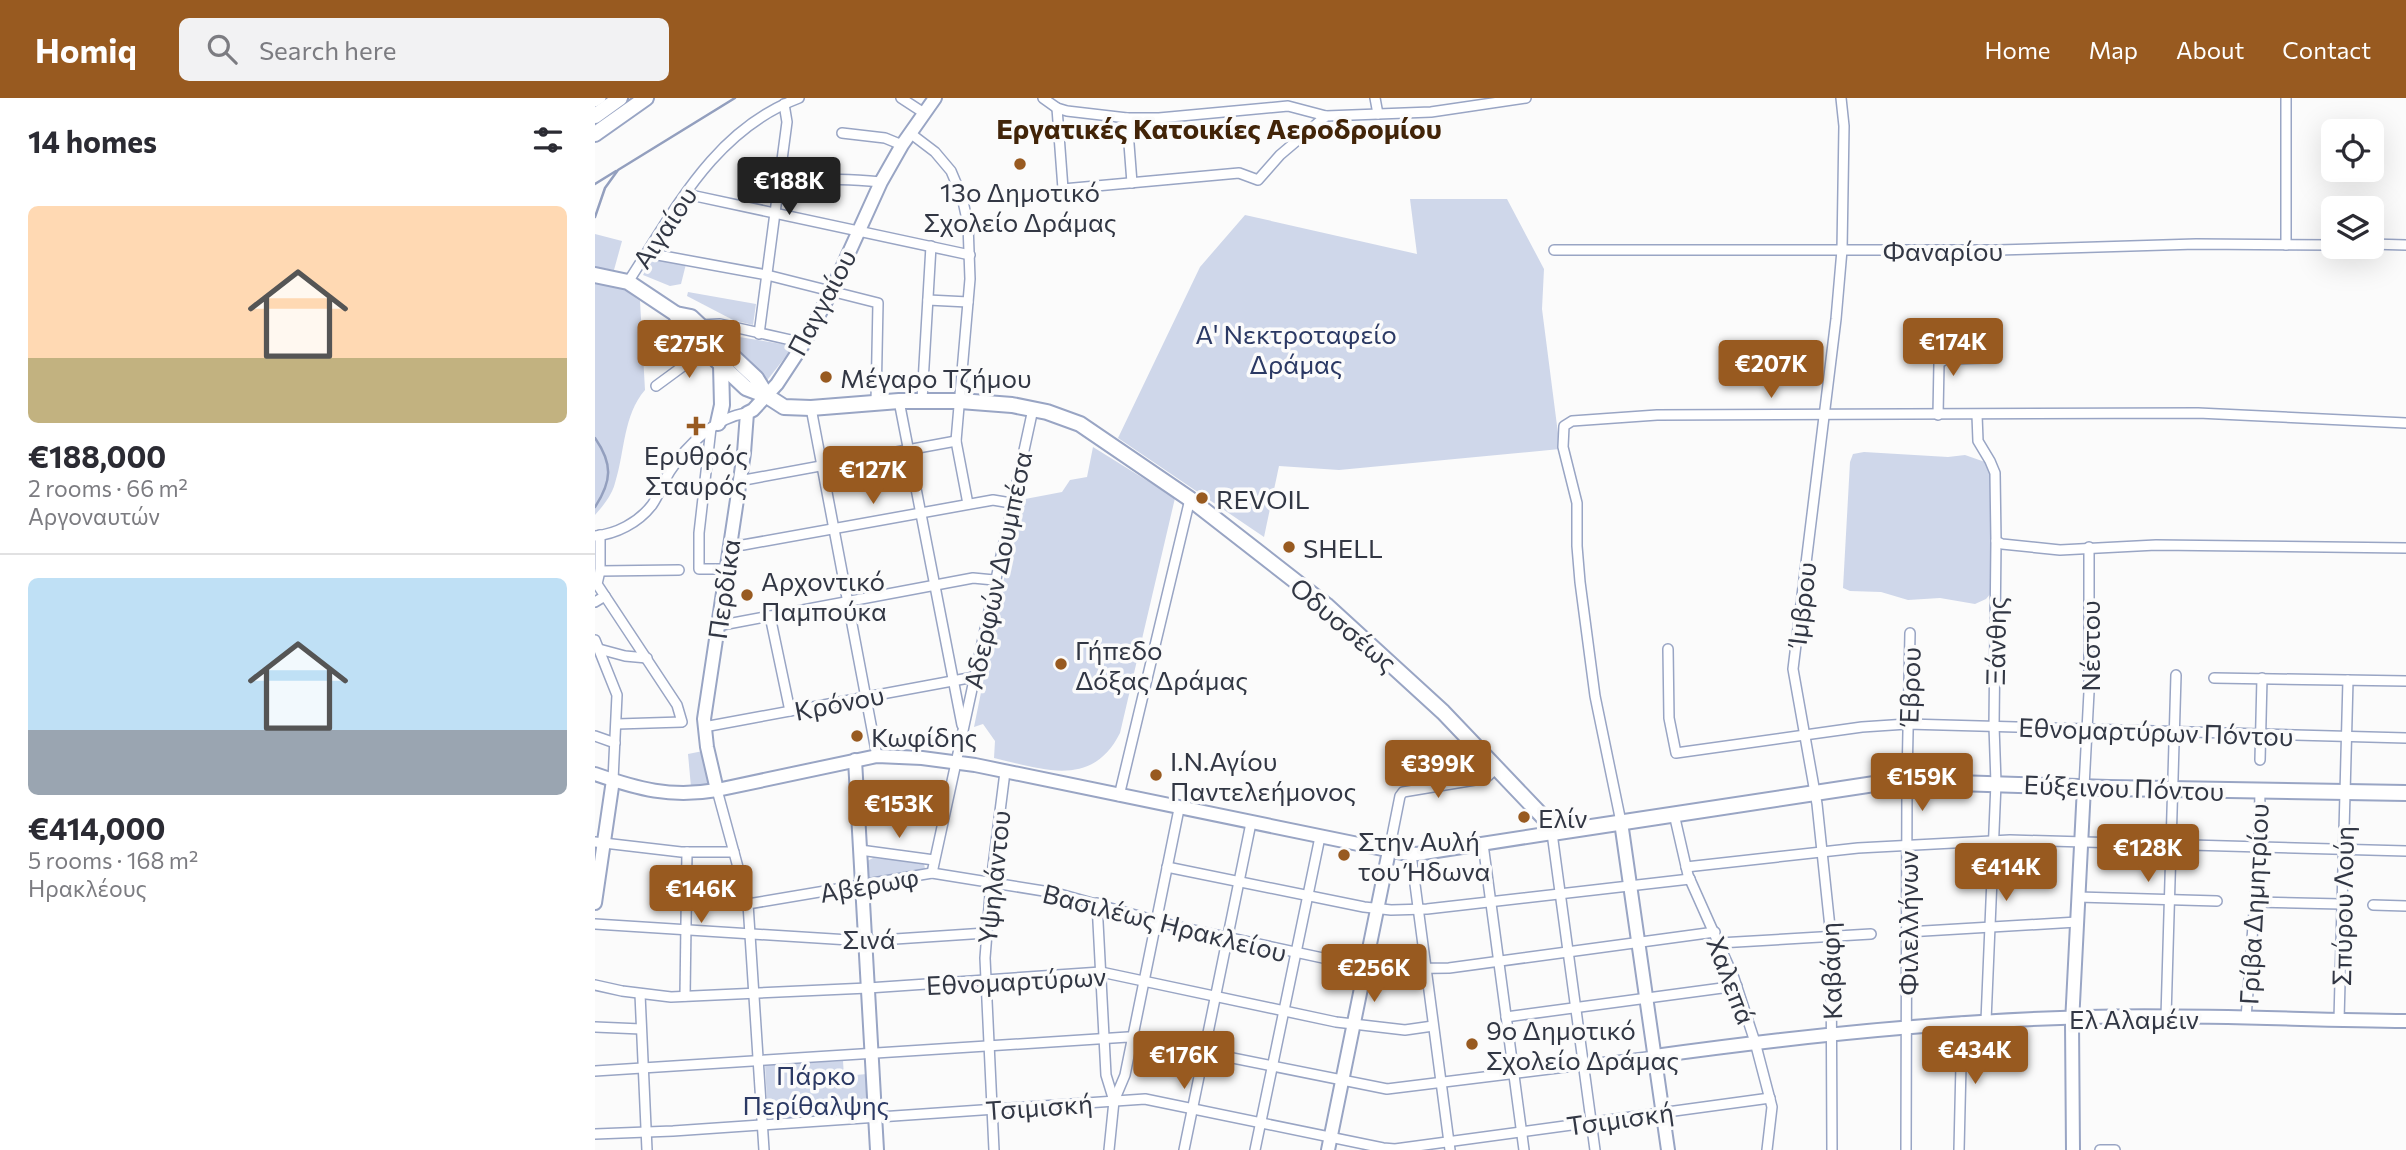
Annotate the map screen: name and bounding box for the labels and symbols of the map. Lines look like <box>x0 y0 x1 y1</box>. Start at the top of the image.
district label: Εργατικές Κατοικίες Αεροδρομίου <box>996 111 1442 145</box>
marker: 13ο Δημοτικό Σχολείο Δράμας <box>1012 156 1028 172</box>
pin: €188K <box>740 158 838 217</box>
place label: 13ο Δημοτικό Σχολείο Δράμας <box>923 176 1117 237</box>
street label: Αιγαίου <box>625 180 703 274</box>
street label: Φαναρίου <box>1883 235 2003 266</box>
street label: Παγγαίου <box>780 244 862 360</box>
park label: Α' Νεκτροταφείο Δράμας <box>1195 318 1397 379</box>
pin: €174K <box>1904 318 2002 378</box>
pin: €275K <box>640 320 738 380</box>
pin: €207K <box>1722 341 1820 400</box>
place label: Μέγαρο Τζήμου <box>840 362 1032 393</box>
marker: Μέγαρο Τζήμου <box>818 369 834 385</box>
marker: Ερυθρός Σταυρός <box>686 416 706 436</box>
place label: Ερυθρός Σταυρός <box>644 439 748 500</box>
pin: €127K <box>824 446 922 506</box>
street label: Αδερφών Δουμπέσα <box>957 448 1037 692</box>
place label: REVOIL <box>1216 483 1310 514</box>
marker: REVOIL <box>1194 490 1210 506</box>
place label: SHELL <box>1303 532 1383 563</box>
street label: Περδίκα <box>701 537 745 641</box>
marker: SHELL <box>1281 539 1297 555</box>
street label: Ίμβρου <box>1780 560 1822 651</box>
place label: Αρχοντικό Παμπούκα <box>761 565 887 626</box>
street label: Οδυσσέως <box>1284 570 1404 678</box>
marker: Αρχοντικό Παμπούκα <box>739 587 755 603</box>
street label: Ξάνθης <box>1979 596 2011 686</box>
street label: Νέστου <box>2074 600 2105 692</box>
place label: Γήπεδο Δόξας Δράμας <box>1075 634 1248 695</box>
street label: Έβρου <box>1892 646 1926 728</box>
marker: Γήπεδο Δόξας Δράμας <box>1053 656 1069 672</box>
street label: Κρόνου <box>792 678 886 726</box>
street label: Εθνομαρτύρων Πόντου <box>2018 711 2294 751</box>
place label: Κωφίδης <box>871 721 977 752</box>
marker: Κωφίδης <box>849 728 865 744</box>
pin: €399K <box>1389 740 1487 800</box>
place label: Ι.Ν.Αγίου Παντελεήμονος <box>1170 745 1356 806</box>
pin: €159K <box>1873 754 1971 813</box>
marker: Ι.Ν.Αγίου Παντελεήμονος <box>1148 767 1164 783</box>
street label: Εύξεινου Πόντου <box>2023 768 2225 806</box>
pin: €153K <box>850 780 948 840</box>
place label: Ελίν <box>1538 802 1587 833</box>
street label: Γρίβα Δημητρίου <box>2232 803 2274 1005</box>
street label: Υψηλάντου <box>971 809 1015 945</box>
marker: Ελίν <box>1516 809 1532 825</box>
pin: €128K <box>2099 824 2197 884</box>
place label: Στην Αυλή του Ήδωνα <box>1358 825 1490 886</box>
street label: Σπύρου Λούη <box>2325 826 2359 986</box>
pin: €414K <box>1957 844 2055 903</box>
marker: Στην Αυλή του Ήδωνα <box>1336 847 1352 863</box>
street label: Φιλελλήνων <box>1892 851 1923 995</box>
street label: Αβέρωφ <box>817 860 921 908</box>
pin: €146K <box>652 866 750 925</box>
street label: Βασιλέως Ηρακλείου <box>1040 877 1290 967</box>
street label: Καβάφη <box>1813 922 1847 1020</box>
street label: Σινά <box>842 923 896 954</box>
street label: Χαλεπά <box>1701 932 1763 1028</box>
pin: €256K <box>1325 944 1423 1004</box>
street label: Εθνομαρτύρων <box>925 960 1107 1000</box>
street label: Ελ Αλαμέιν <box>2069 1003 2199 1034</box>
place label: 9ο Δημοτικό Σχολείο Δράμας <box>1486 1014 1679 1075</box>
pin: €434K <box>1926 1026 2024 1086</box>
pin: €176K <box>1135 1032 1233 1091</box>
marker: 9ο Δημοτικό Σχολείο Δράμας <box>1464 1036 1480 1052</box>
park label: Πάρκο Περίθαλψης <box>743 1059 889 1120</box>
street label: Τσιμισκή <box>984 1087 1094 1125</box>
street label: Τσιμισκή <box>1565 1095 1675 1141</box>

